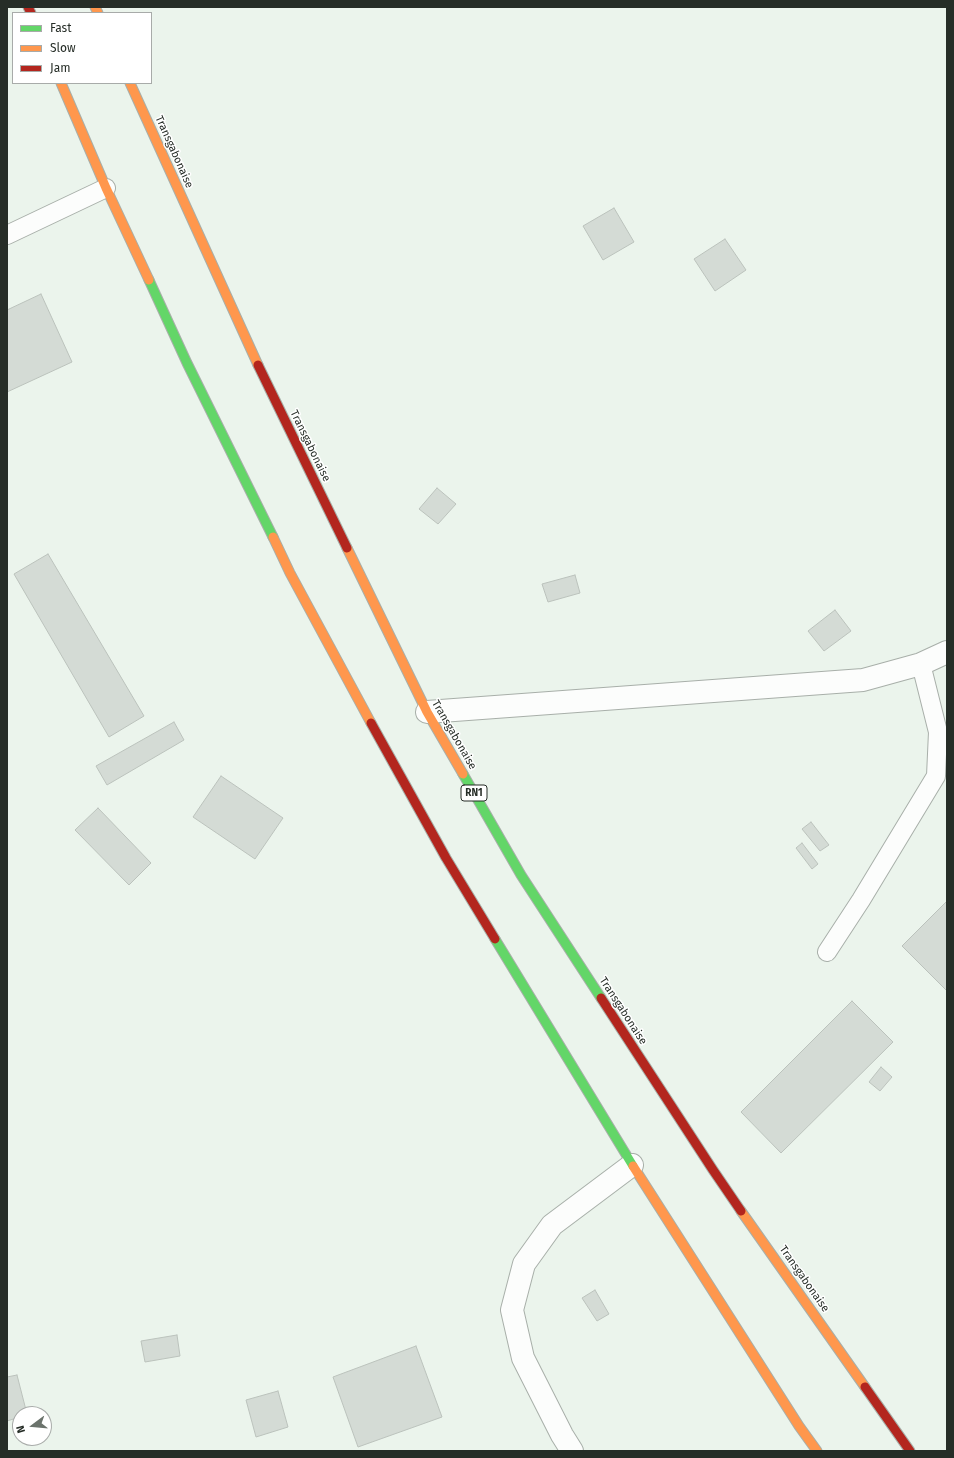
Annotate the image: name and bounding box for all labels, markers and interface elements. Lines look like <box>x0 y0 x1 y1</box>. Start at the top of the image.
legend <box>12 12 152 84</box>
text: Fast <box>50 21 72 35</box>
text: Slow <box>50 41 76 55</box>
text: Jam <box>50 61 70 75</box>
street label: Transgabonaise <box>152 114 196 190</box>
street label: Transgabonaise <box>287 408 333 484</box>
street label: Transgabonaise <box>429 698 479 772</box>
road number: RN1 <box>461 785 487 801</box>
street label: Transgabonaise <box>596 975 650 1047</box>
street label: Transgabonaise <box>776 1243 832 1315</box>
north arrow <box>12 1406 52 1446</box>
text: N <box>14 1424 28 1434</box>

